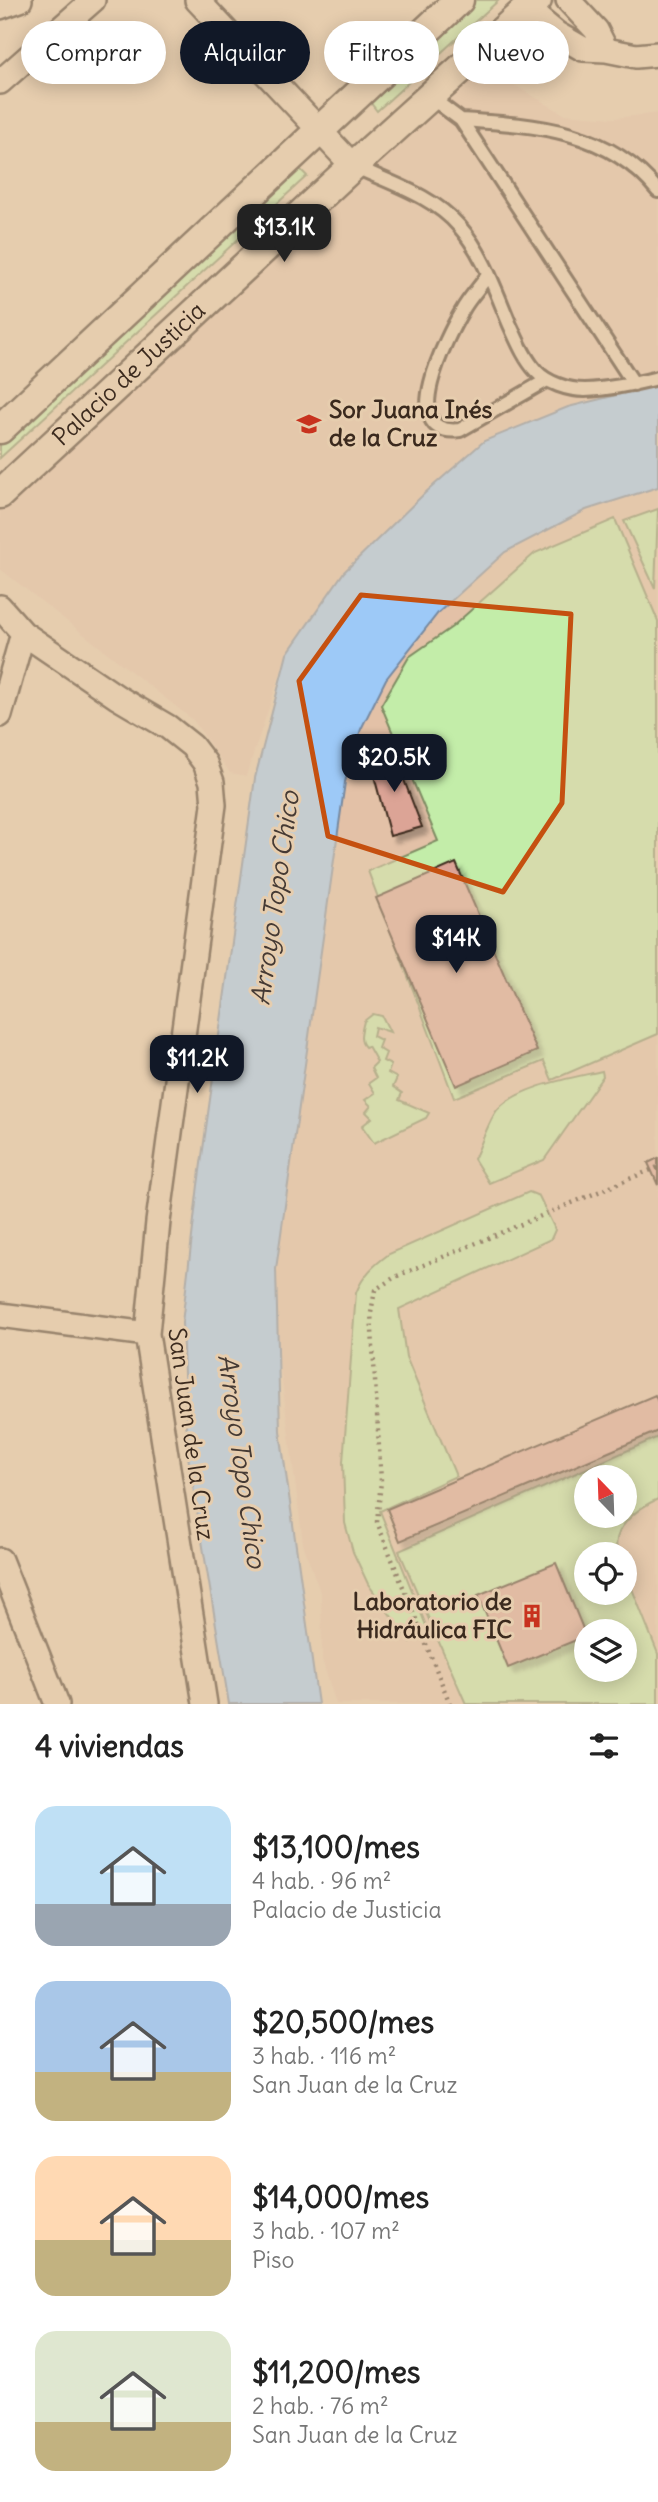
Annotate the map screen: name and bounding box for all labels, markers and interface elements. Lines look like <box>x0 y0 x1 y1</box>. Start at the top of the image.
chip: Comprar <box>21 21 166 84</box>
chip: Alquilar <box>180 21 310 84</box>
chip: Filtros <box>324 21 439 84</box>
chip: Nuevo <box>453 21 569 84</box>
pin: $13.1K <box>227 204 341 264</box>
text: $13.1K <box>253 212 315 241</box>
street label: Palacio de Justicia <box>46 295 211 452</box>
place label: Sor Juana Inés de la Cruz <box>329 394 493 452</box>
school or university icon: Sor Juana Inés de la Cruz <box>295 410 323 438</box>
pin: $20.5K <box>337 734 451 794</box>
text: $20.5K <box>358 742 430 771</box>
water label: Arroyo Topo Chico <box>243 788 306 1007</box>
pin: $14K <box>415 916 497 975</box>
text: $14K <box>432 923 481 952</box>
pin: $11.2K <box>140 1036 254 1095</box>
text: $11.2K <box>166 1043 228 1072</box>
street label: San Juan de la Cruz <box>162 1326 222 1542</box>
water label: Arroyo Topo Chico <box>211 1352 274 1571</box>
north arrow <box>574 1465 637 1528</box>
map controls <box>574 1465 637 1682</box>
button: locate <box>574 1542 637 1605</box>
place label: Laboratorio de Hidráulica FIC <box>353 1586 512 1644</box>
building icon: Laboratorio de Hidráulica FIC <box>518 1602 546 1630</box>
button: layers <box>574 1619 637 1682</box>
text: 4 viviendas <box>35 1727 184 1765</box>
icon: filters <box>585 1727 623 1765</box>
text: $13,100/mes <box>252 1828 420 1866</box>
icon: home <box>91 1834 175 1918</box>
text: 4 hab. · 96 m² <box>252 1866 391 1895</box>
text: Palacio de Justicia <box>252 1895 442 1924</box>
text: $20,500/mes <box>252 2003 434 2041</box>
icon: home <box>91 2009 175 2093</box>
text: 3 hab. · 116 m² <box>252 2041 396 2070</box>
text: San Juan de la Cruz <box>252 2070 457 2099</box>
text: $14,000/mes <box>252 2178 429 2216</box>
icon: home <box>91 2184 175 2268</box>
text: 3 hab. · 107 m² <box>252 2216 400 2245</box>
text: Piso <box>252 2245 294 2274</box>
text: $11,200/mes <box>252 2353 420 2391</box>
icon: home <box>91 2359 175 2443</box>
text: 2 hab. · 76 m² <box>252 2391 388 2420</box>
text: San Juan de la Cruz <box>252 2420 457 2449</box>

